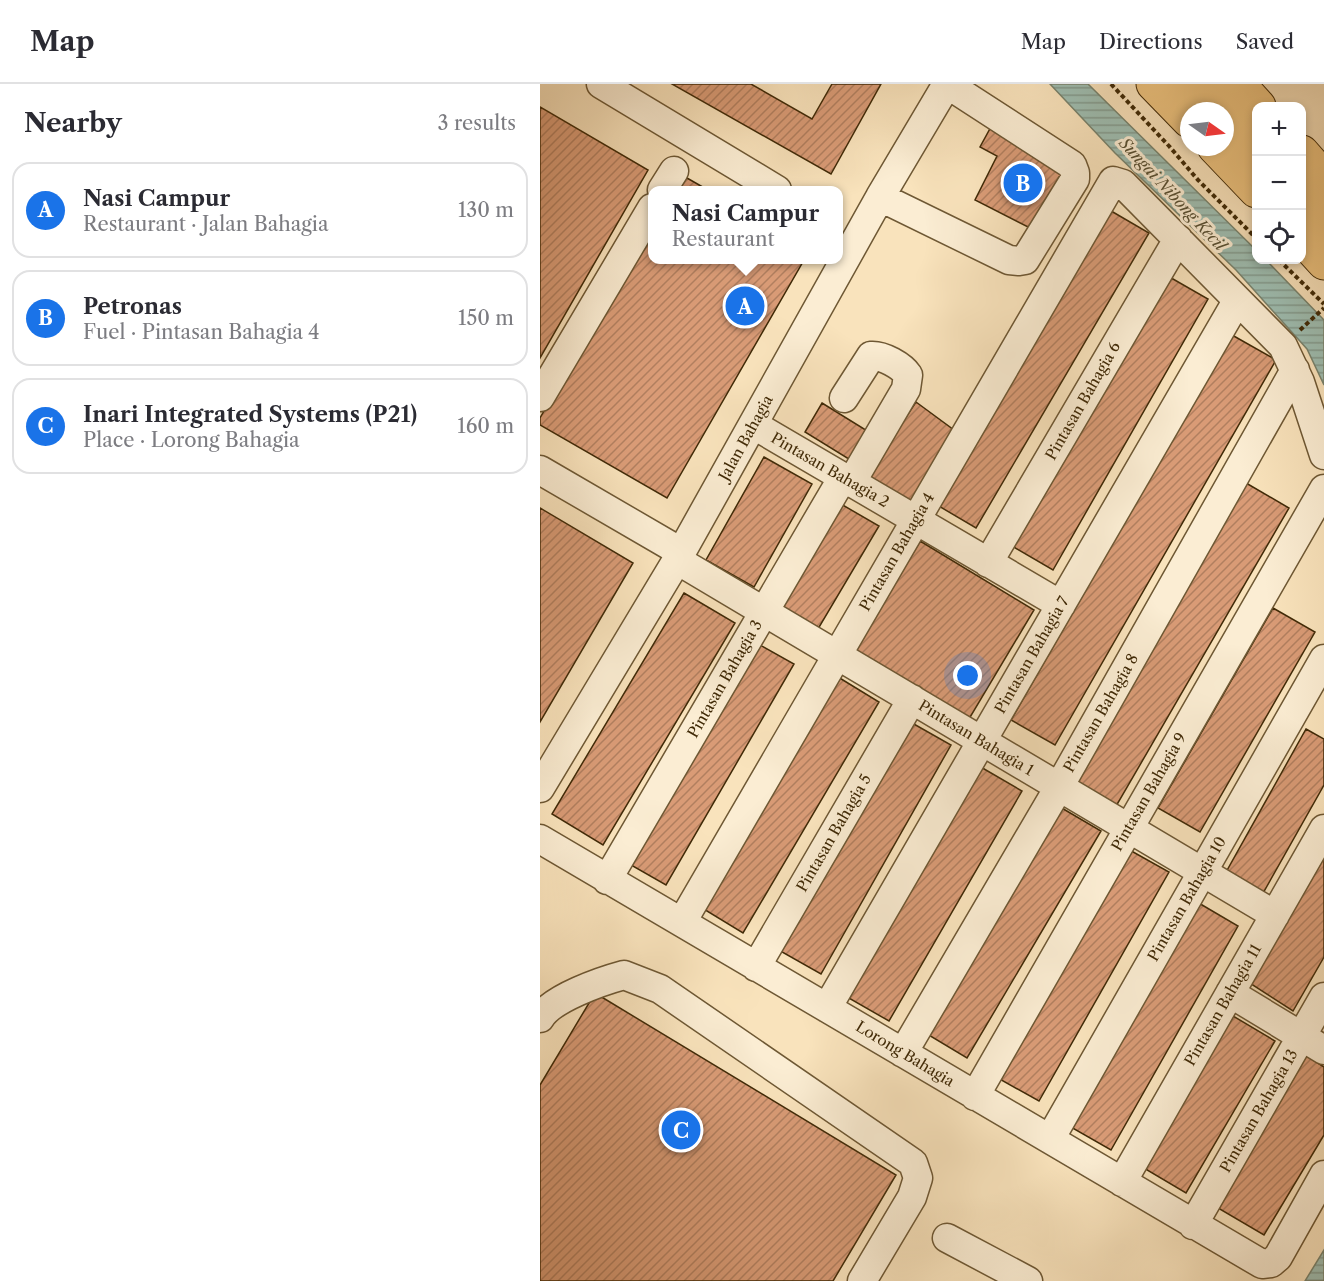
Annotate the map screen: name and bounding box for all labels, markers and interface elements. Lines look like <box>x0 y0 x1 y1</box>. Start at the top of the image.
text: Map <box>30 24 94 58</box>
text: Map <box>1021 29 1066 54</box>
text: Directions <box>1099 29 1203 54</box>
text: Saved <box>1236 29 1294 54</box>
north arrow <box>1180 102 1234 156</box>
map controls <box>1252 102 1306 264</box>
button: + <box>1252 102 1306 156</box>
text: Nearby <box>24 107 122 139</box>
text: 3 results <box>438 111 516 135</box>
water label: Sungai Nibong Kecil <box>1115 132 1232 256</box>
button: − <box>1252 156 1306 210</box>
pin: B <box>1004 160 1042 206</box>
text: Nasi Campur <box>83 185 230 212</box>
popup <box>648 186 843 264</box>
text: A <box>38 198 53 222</box>
text: 130 m <box>458 198 514 222</box>
text: Nasi Campur <box>672 200 819 227</box>
button: locate <box>1252 210 1306 264</box>
text: Restaurant · Jalan Bahagia <box>83 212 329 236</box>
text: Restaurant <box>672 227 775 251</box>
pin: A <box>726 284 764 328</box>
text: Petronas <box>83 293 182 320</box>
text: B <box>38 306 53 330</box>
text: 150 m <box>458 306 514 330</box>
text: Fuel · Pintasan Bahagia 4 <box>83 320 320 344</box>
street label: Pintasan Bahagia 6 <box>1041 338 1124 463</box>
street label: Jalan Bahagia <box>713 392 777 486</box>
text: Inari Integrated Systems (P21) <box>83 401 417 428</box>
text: C <box>37 414 54 438</box>
text: 160 m <box>457 414 514 438</box>
text: Place · Lorong Bahagia <box>83 428 300 452</box>
street label: Pintasan Bahagia 2 <box>768 428 893 511</box>
street label: Pintasan Bahagia 4 <box>855 489 938 614</box>
street label: Pintasan Bahagia 7 <box>990 592 1073 717</box>
street label: Pintasan Bahagia 3 <box>683 616 766 741</box>
street label: Pintasan Bahagia 8 <box>1059 650 1142 775</box>
your location <box>953 661 982 690</box>
street label: Pintasan Bahagia 1 <box>915 696 1038 780</box>
street label: Pintasan Bahagia 9 <box>1107 729 1190 854</box>
street label: Pintasan Bahagia 5 <box>792 770 875 895</box>
street label: Pintasan Bahagia 10 <box>1143 833 1230 964</box>
street label: Pintasan Bahagia 11 <box>1180 940 1265 1069</box>
street label: Lorong Bahagia <box>852 1017 958 1091</box>
street label: Pintasan Bahagia 13 <box>1215 1046 1302 1176</box>
pin: C <box>662 1108 700 1152</box>

